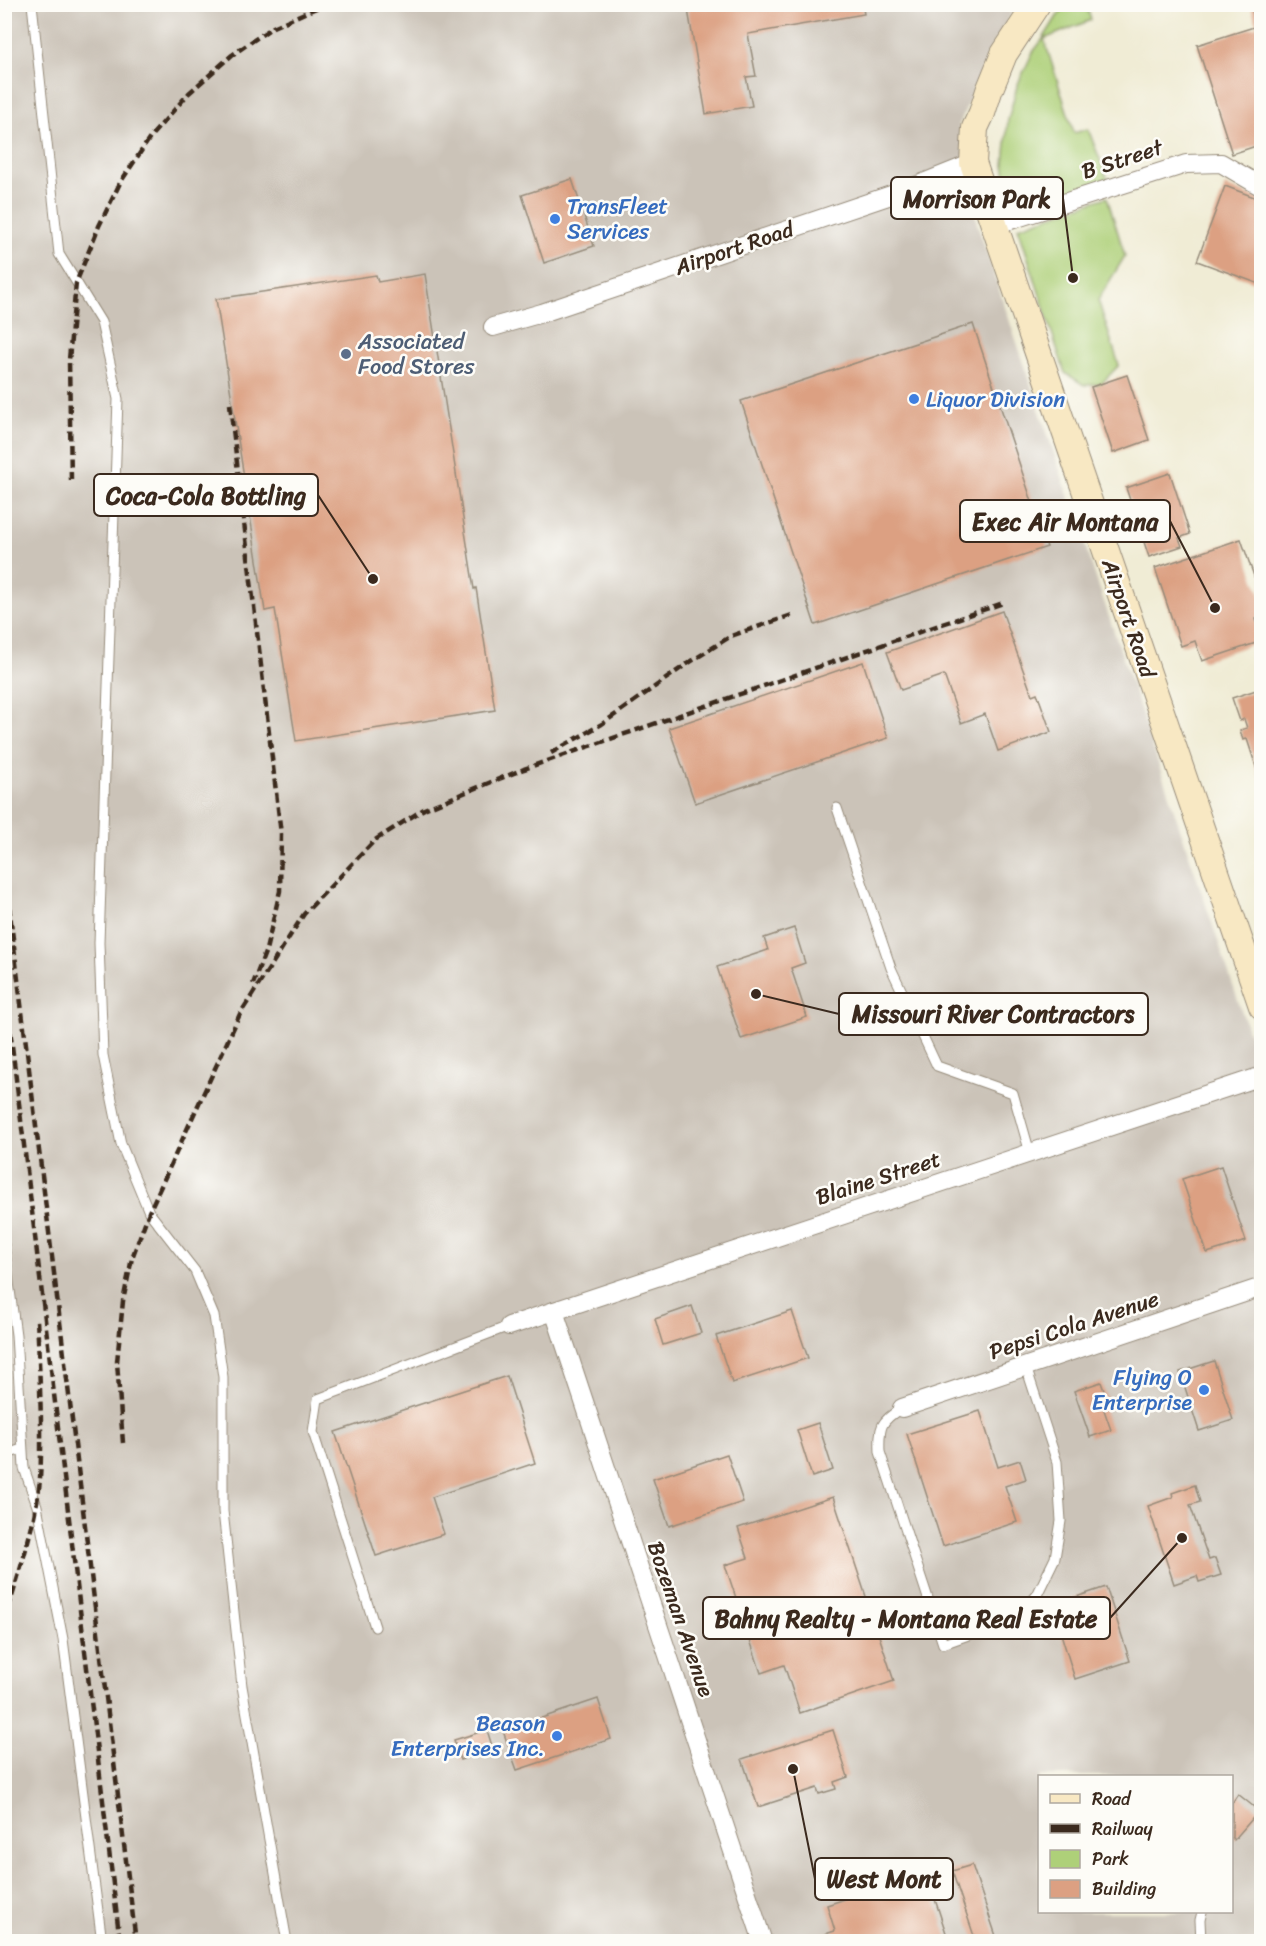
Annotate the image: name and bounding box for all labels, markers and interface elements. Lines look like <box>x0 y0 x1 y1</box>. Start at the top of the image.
street label: B Street <box>1076 127 1169 190</box>
callout: Morrison Park <box>891 177 1063 219</box>
text: Morrison Park <box>902 178 1051 220</box>
place label: TransFleet Services <box>567 187 668 251</box>
street label: Airport Road <box>668 209 800 287</box>
marker: TransFleet Services <box>548 212 562 226</box>
place label: Associated Food Stores <box>357 322 475 386</box>
marker: Associated Food Stores <box>339 347 353 361</box>
place label: Liquor Division <box>926 380 1065 419</box>
marker: Liquor Division <box>907 392 921 406</box>
callout: Coca-Cola Bottling <box>94 474 318 516</box>
text: Coca-Cola Bottling <box>105 475 306 517</box>
callout: Exec Air Montana <box>960 500 1170 542</box>
text: Exec Air Montana <box>972 501 1159 543</box>
street label: Airport Road <box>1090 552 1168 684</box>
callout: Missouri River Contractors <box>839 993 1148 1035</box>
text: Missouri River Contractors <box>851 993 1135 1035</box>
street label: Blaine Street <box>810 1139 946 1217</box>
street label: Pepsi Cola Avenue <box>984 1279 1164 1371</box>
place label: Flying O Enterprise <box>1092 1358 1192 1422</box>
marker: Flying O Enterprise <box>1197 1383 1211 1397</box>
street label: Bozeman Avenue <box>636 1536 726 1703</box>
callout: Bahny Realty - Montana Real Estate <box>703 1597 1110 1639</box>
text: Bahny Realty - Montana Real Estate <box>715 1598 1098 1640</box>
place label: Beason Enterprises Inc. <box>391 1704 545 1768</box>
marker: Beason Enterprises Inc. <box>550 1729 564 1743</box>
legend <box>1038 1775 1233 1913</box>
text: Road <box>1092 1783 1132 1815</box>
text: Railway <box>1092 1813 1154 1845</box>
text: Park <box>1092 1843 1129 1875</box>
callout: West Mont <box>815 1858 953 1900</box>
text: West Mont <box>827 1858 942 1900</box>
text: Building <box>1092 1873 1156 1905</box>

